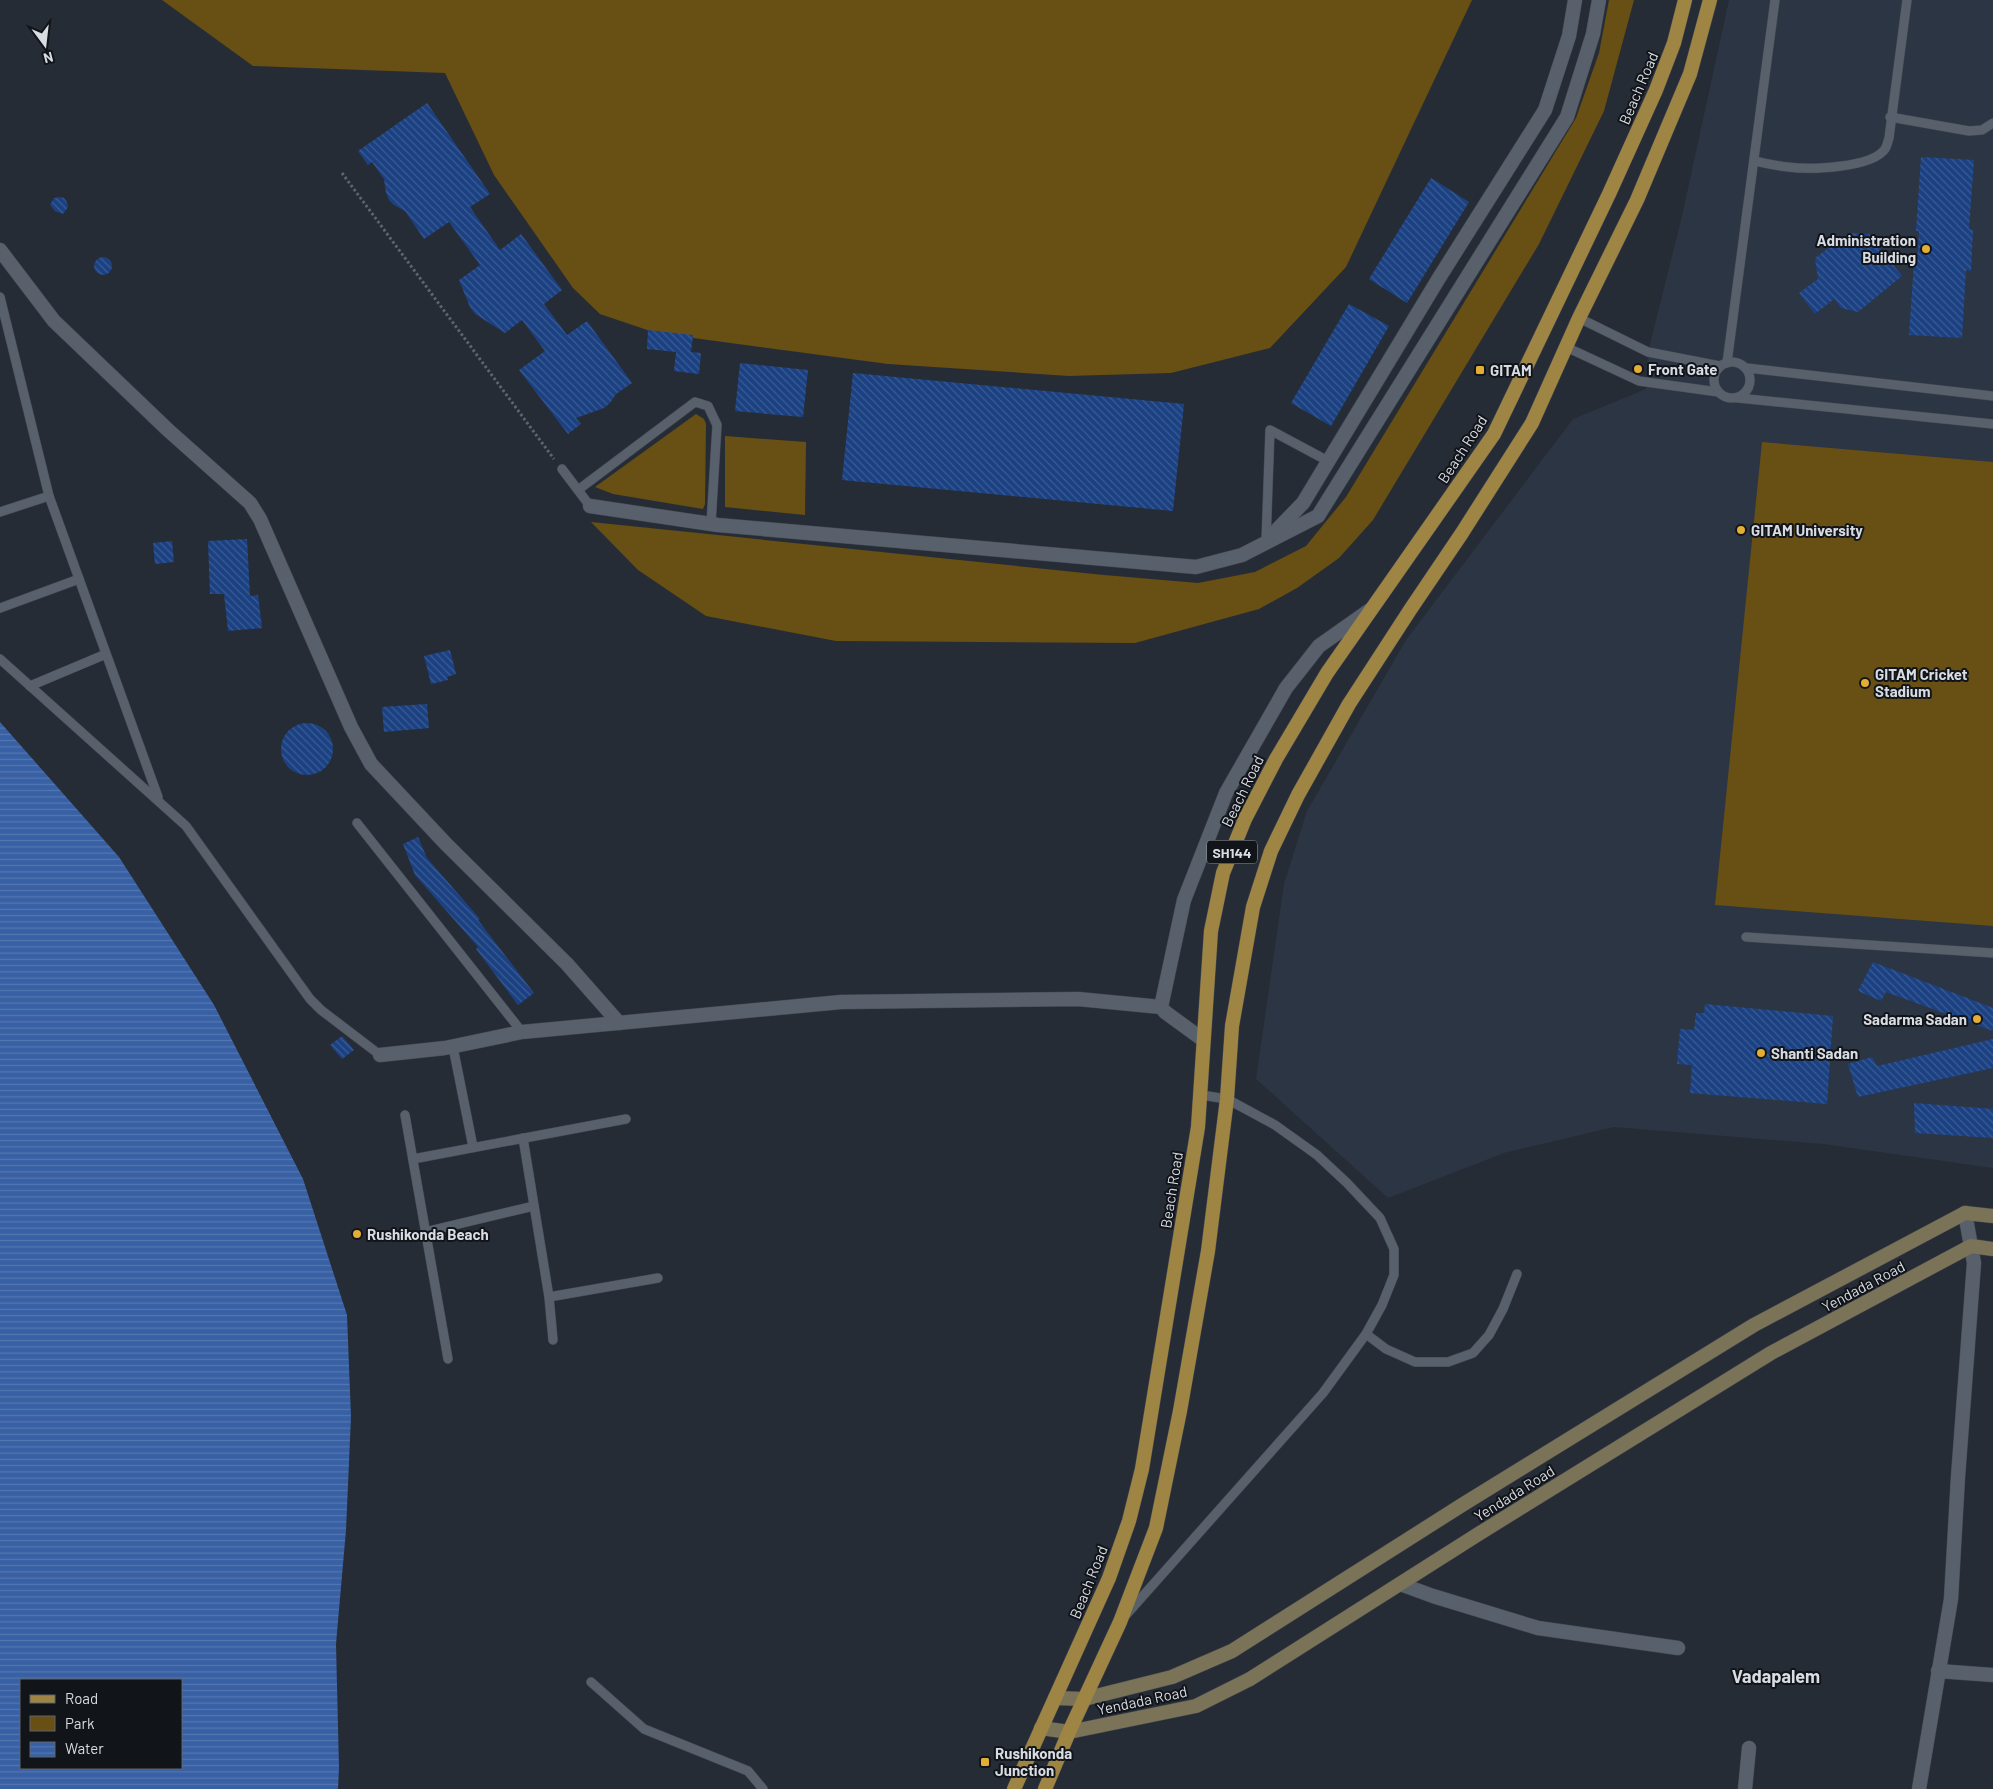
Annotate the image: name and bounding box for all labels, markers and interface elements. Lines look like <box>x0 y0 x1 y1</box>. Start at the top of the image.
north arrow <box>20 20 70 70</box>
text: N <box>42 49 55 67</box>
street label: Beach Road <box>1615 49 1661 127</box>
place label: Administration Building <box>1817 231 1916 266</box>
marker: Administration Building <box>1920 243 1932 255</box>
place label: Front Gate <box>1648 360 1717 378</box>
place label: GITAM <box>1490 361 1532 379</box>
marker: Front Gate <box>1632 363 1644 375</box>
marker: GITAM <box>1474 364 1486 376</box>
street label: Beach Road <box>1433 412 1491 486</box>
place label: GITAM University <box>1751 521 1863 539</box>
marker: GITAM University <box>1735 524 1747 536</box>
place label: GITAM Cricket Stadium <box>1875 665 1968 700</box>
marker: GITAM Cricket Stadium <box>1859 677 1871 689</box>
street label: Beach Road <box>1217 752 1267 830</box>
road number: SH144 <box>1207 840 1257 864</box>
place label: Sadarma Sadan <box>1863 1010 1967 1028</box>
marker: Sadarma Sadan <box>1971 1013 1983 1025</box>
place label: Shanti Sadan <box>1771 1044 1858 1062</box>
marker: Shanti Sadan <box>1755 1047 1767 1059</box>
street label: Beach Road <box>1156 1151 1186 1229</box>
place label: Rushikonda Beach <box>367 1225 489 1243</box>
marker: Rushikonda Beach <box>351 1228 363 1240</box>
street label: Yendada Road <box>1818 1257 1908 1315</box>
street label: Yendada Road <box>1470 1461 1558 1525</box>
street label: Beach Road <box>1065 1543 1111 1621</box>
district label: Vadapalem <box>1732 1665 1820 1687</box>
legend <box>20 1679 182 1769</box>
street label: Yendada Road <box>1095 1682 1189 1718</box>
text: Road <box>65 1689 98 1707</box>
text: Park <box>65 1714 95 1732</box>
text: Water <box>65 1739 104 1757</box>
place label: Rushikonda Junction <box>995 1744 1072 1779</box>
marker: Rushikonda Junction <box>979 1756 991 1768</box>

